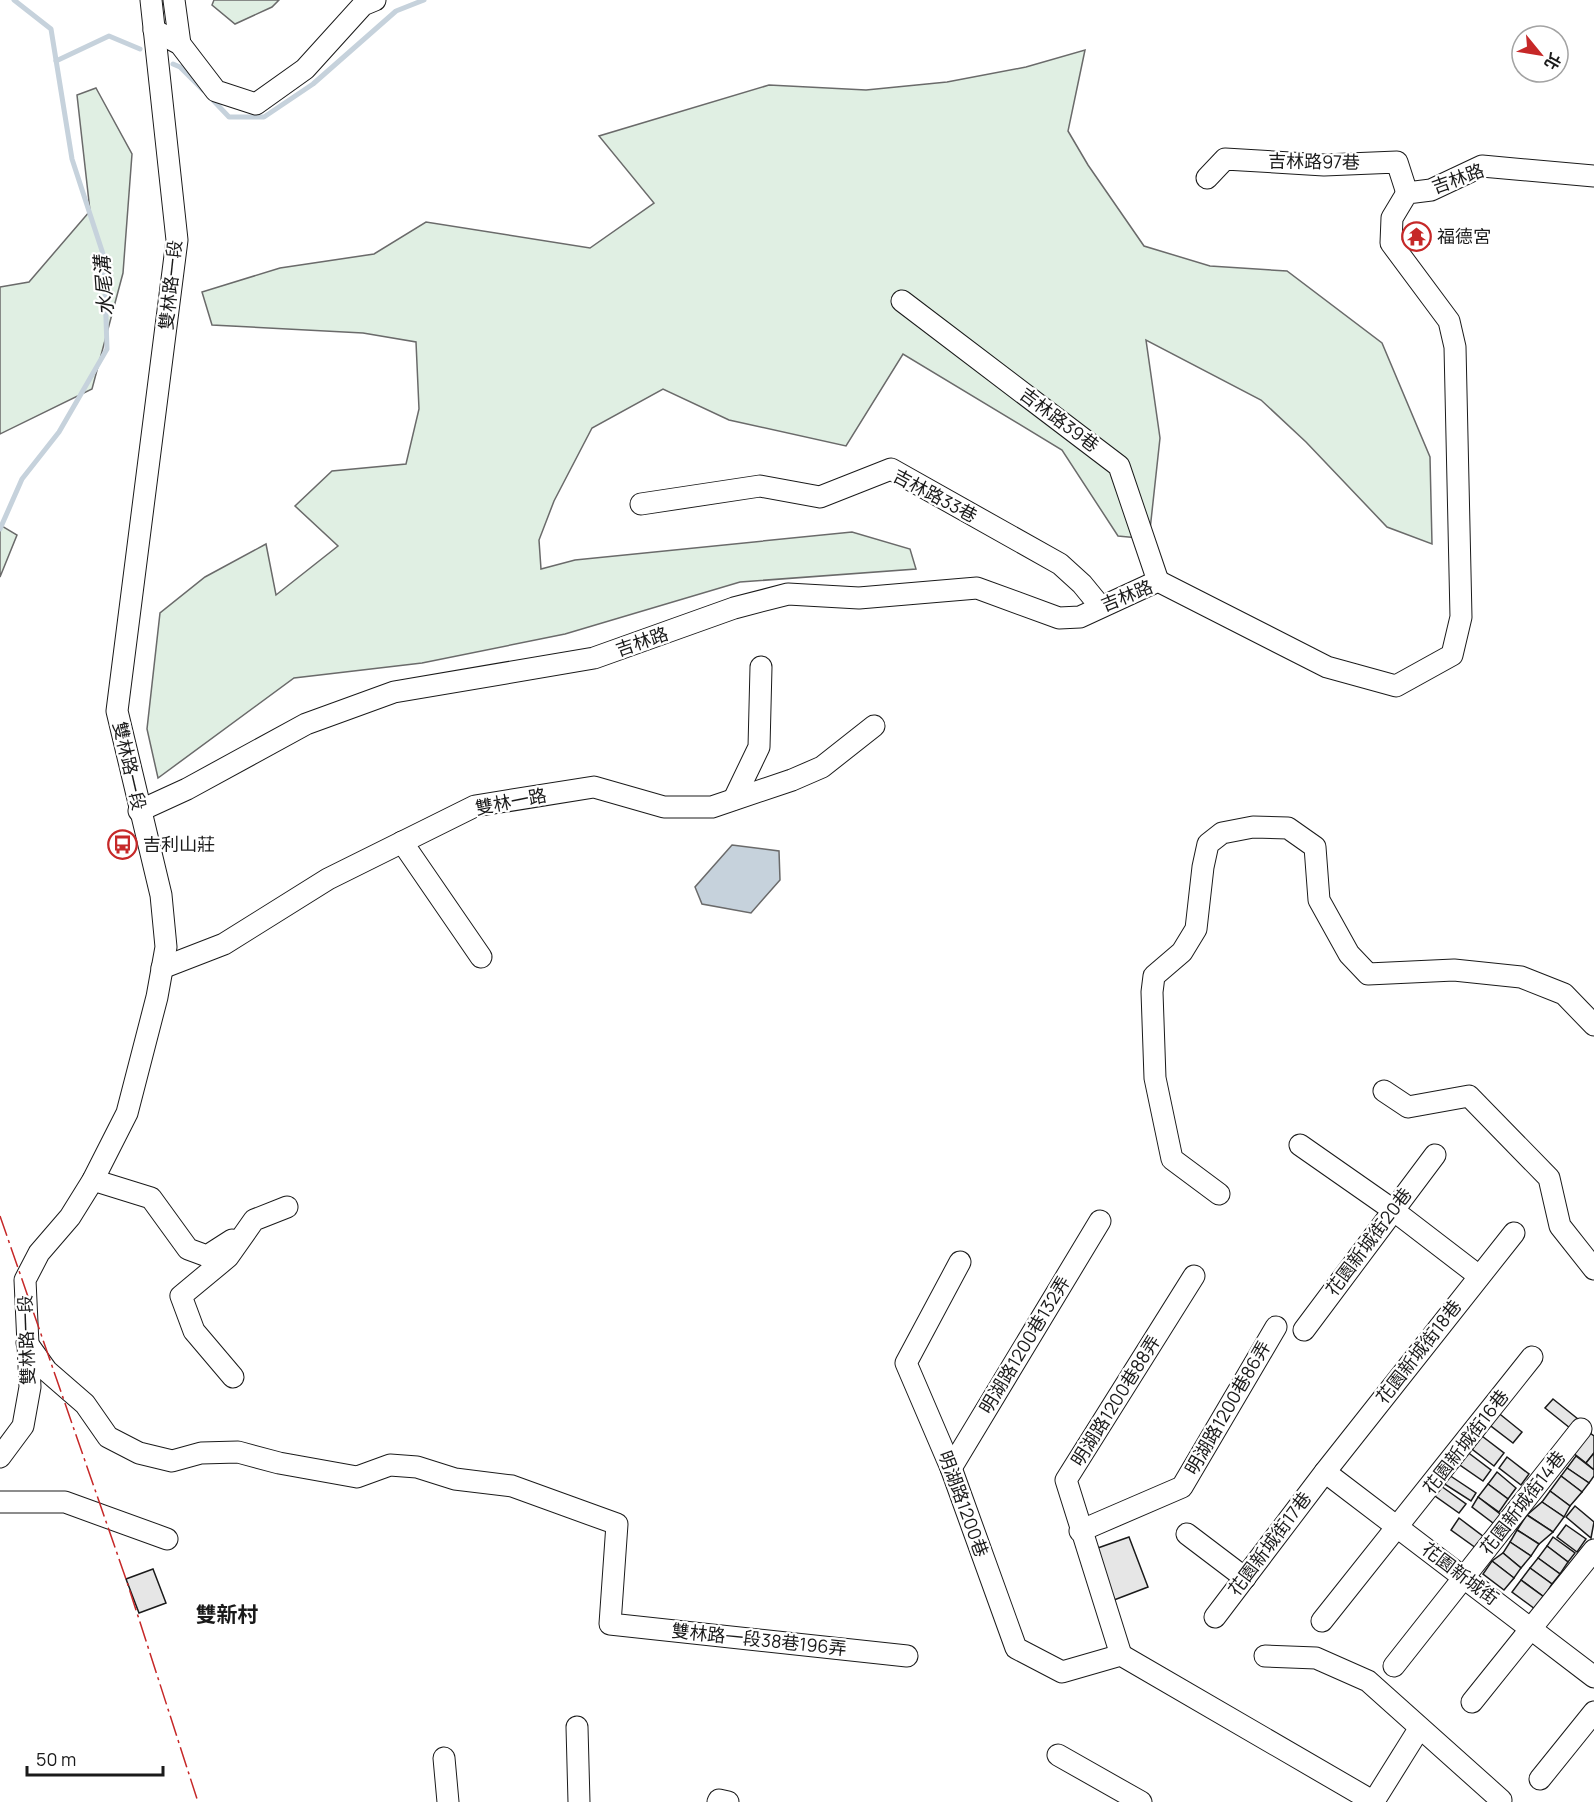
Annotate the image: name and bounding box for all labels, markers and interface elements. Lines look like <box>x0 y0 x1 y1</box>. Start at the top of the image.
north arrow <box>1510 24 1570 84</box>
text: 北 <box>1539 49 1567 74</box>
street label: 吉林路97巷 <box>1268 148 1360 174</box>
street label: 吉林路 <box>1428 158 1487 199</box>
temple icon: 福德宮 <box>1400 221 1432 253</box>
place label: 福德宮 <box>1437 224 1491 248</box>
street label: 雙林路一段 <box>153 239 187 331</box>
water label: 水尾溝 <box>88 252 119 317</box>
street label: 吉林路39巷 <box>1015 382 1104 457</box>
street label: 吉林路33巷 <box>889 463 982 527</box>
street label: 吉林路 <box>1097 574 1156 616</box>
street label: 吉林路 <box>612 621 671 661</box>
street label: 雙林路一段 <box>108 719 152 812</box>
street label: 雙林一路 <box>473 782 548 820</box>
bus stop icon: 吉利山莊 <box>106 829 138 861</box>
place label: 吉利山莊 <box>143 832 215 856</box>
street label: 花園新城街20巷 <box>1320 1183 1417 1300</box>
street label: 明湖路1200巷132弄 <box>974 1271 1075 1418</box>
street label: 雙林路一段 <box>12 1295 40 1385</box>
street label: 花園新城街18巷 <box>1370 1295 1466 1408</box>
street label: 明湖路1200巷88弄 <box>1065 1330 1165 1470</box>
street label: 明湖路1200巷86弄 <box>1179 1336 1275 1479</box>
street label: 花園新城街16巷 <box>1417 1384 1514 1498</box>
street label: 花園新城街14巷 <box>1474 1445 1570 1559</box>
street label: 明湖路1200巷 <box>934 1447 994 1560</box>
street label: 花園新城街17巷 <box>1222 1487 1316 1600</box>
street label: 花園新城街 <box>1417 1537 1504 1610</box>
district label: 雙新村 <box>196 1600 259 1628</box>
street label: 雙林路一段38巷196弄 <box>670 1618 848 1660</box>
scale bar <box>27 1739 164 1777</box>
text: 50 m <box>36 1747 76 1771</box>

